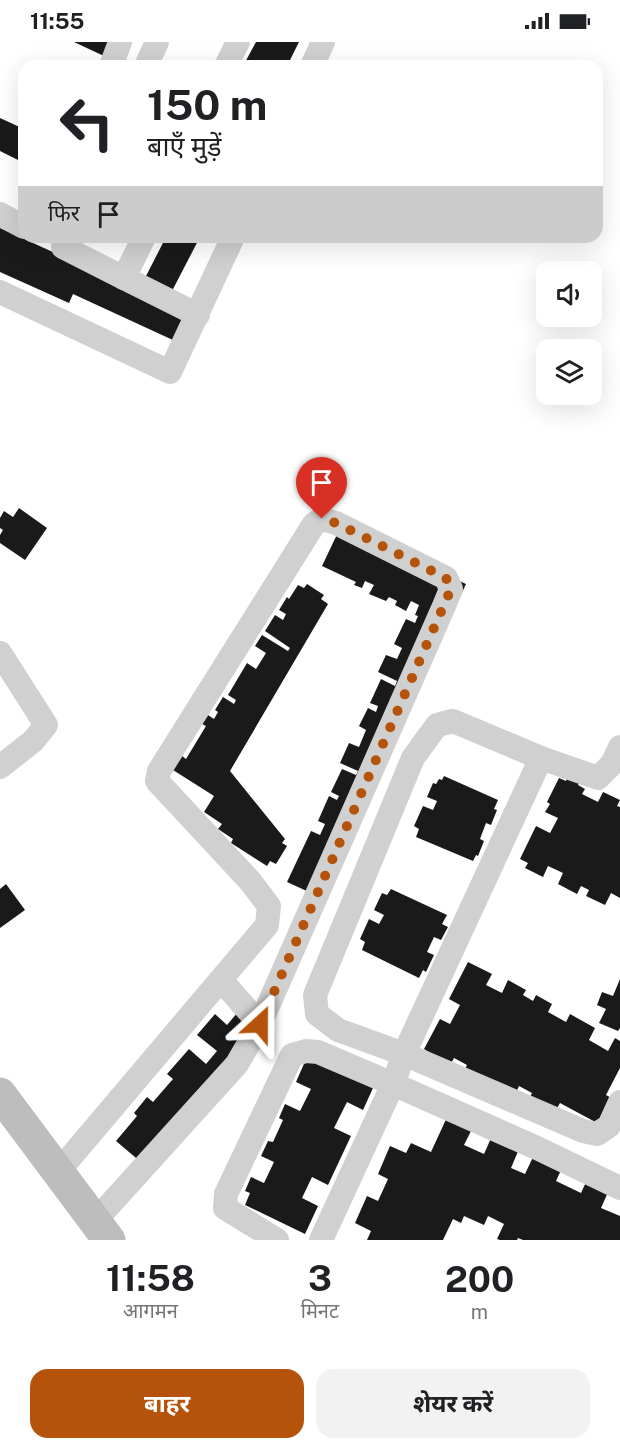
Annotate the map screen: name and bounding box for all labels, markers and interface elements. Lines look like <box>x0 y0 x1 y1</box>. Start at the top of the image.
text: 11:55 <box>30 8 84 34</box>
text: 150 m <box>147 80 267 129</box>
icon: left <box>48 84 126 162</box>
text: बाएँ मुड़ें <box>147 130 222 162</box>
icon: arrive <box>92 198 125 231</box>
text: फिर <box>48 200 80 226</box>
map controls <box>536 261 602 405</box>
button: sound <box>536 261 602 327</box>
button: layers <box>536 339 602 405</box>
pin <box>296 457 347 519</box>
icon: arrive <box>305 466 338 499</box>
position arrow <box>228 992 292 1056</box>
text: 11:58 <box>106 1257 195 1299</box>
text: 3 <box>308 1257 332 1299</box>
text: 200 <box>445 1258 514 1300</box>
text: आगमन <box>123 1299 178 1323</box>
text: मिनट <box>301 1299 339 1323</box>
text: m <box>471 1300 488 1324</box>
button: बाहर <box>30 1369 304 1438</box>
button: शेयर करें <box>316 1369 590 1438</box>

